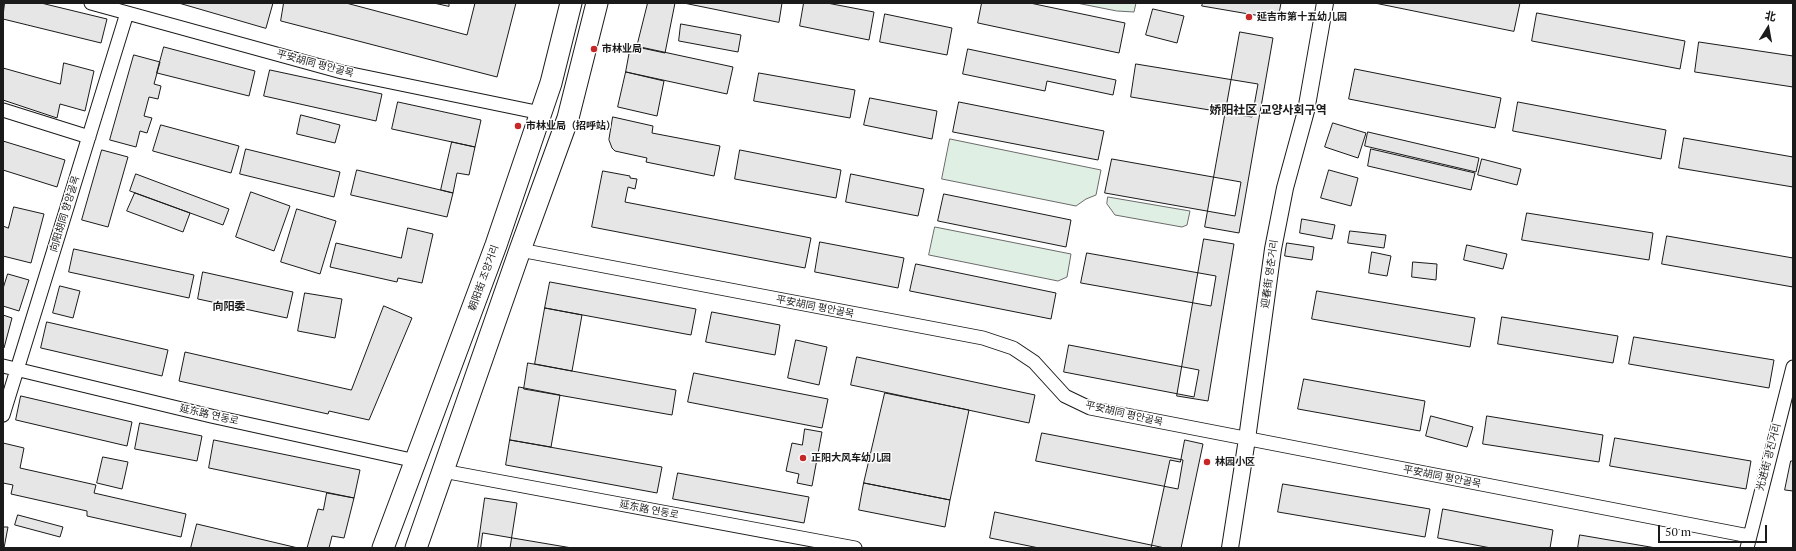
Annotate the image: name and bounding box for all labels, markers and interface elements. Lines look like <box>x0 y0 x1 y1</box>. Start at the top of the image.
north arrow <box>1748 8 1788 48</box>
text: 北 <box>1764 8 1777 24</box>
place label: 延吉市第十五幼儿园 <box>1257 11 1347 23</box>
marker: 延吉市第十五幼儿园 <box>1244 12 1254 22</box>
place label: 市林业局 <box>602 43 642 55</box>
marker: 市林业局 <box>589 44 599 54</box>
street label: 平安胡同 평안골목 <box>275 48 355 80</box>
district label: 娇阳社区 교양사회구역 <box>1209 104 1327 118</box>
place label: 市林业局（招呼站） <box>526 120 616 132</box>
marker: 市林业局（招呼站） <box>513 121 523 131</box>
street label: 向阳胡同 향양골목 <box>48 174 82 254</box>
street label: 迎春街 영춘거리 <box>1259 239 1281 309</box>
street label: 朝阳街 조양거리 <box>467 243 501 313</box>
street label: 平安胡同 평안골목 <box>775 294 855 320</box>
district label: 向阳委 <box>213 300 245 314</box>
street label: 平安胡同 평안골목 <box>1084 399 1164 429</box>
street label: 延东路 연동로 <box>178 402 240 428</box>
street label: 光进街 광진거리 <box>1754 422 1784 492</box>
place label: 正阳大风车幼儿园 <box>811 452 891 464</box>
marker: 正阳大风车幼儿园 <box>798 453 808 463</box>
place label: 林园小区 <box>1215 456 1255 468</box>
marker: 林园小区 <box>1202 457 1212 467</box>
street label: 平安胡同 평안골목 <box>1402 464 1482 490</box>
street label: 延东路 연동로 <box>618 498 680 522</box>
scale bar <box>1660 517 1769 543</box>
text: 50 m <box>1665 524 1691 539</box>

